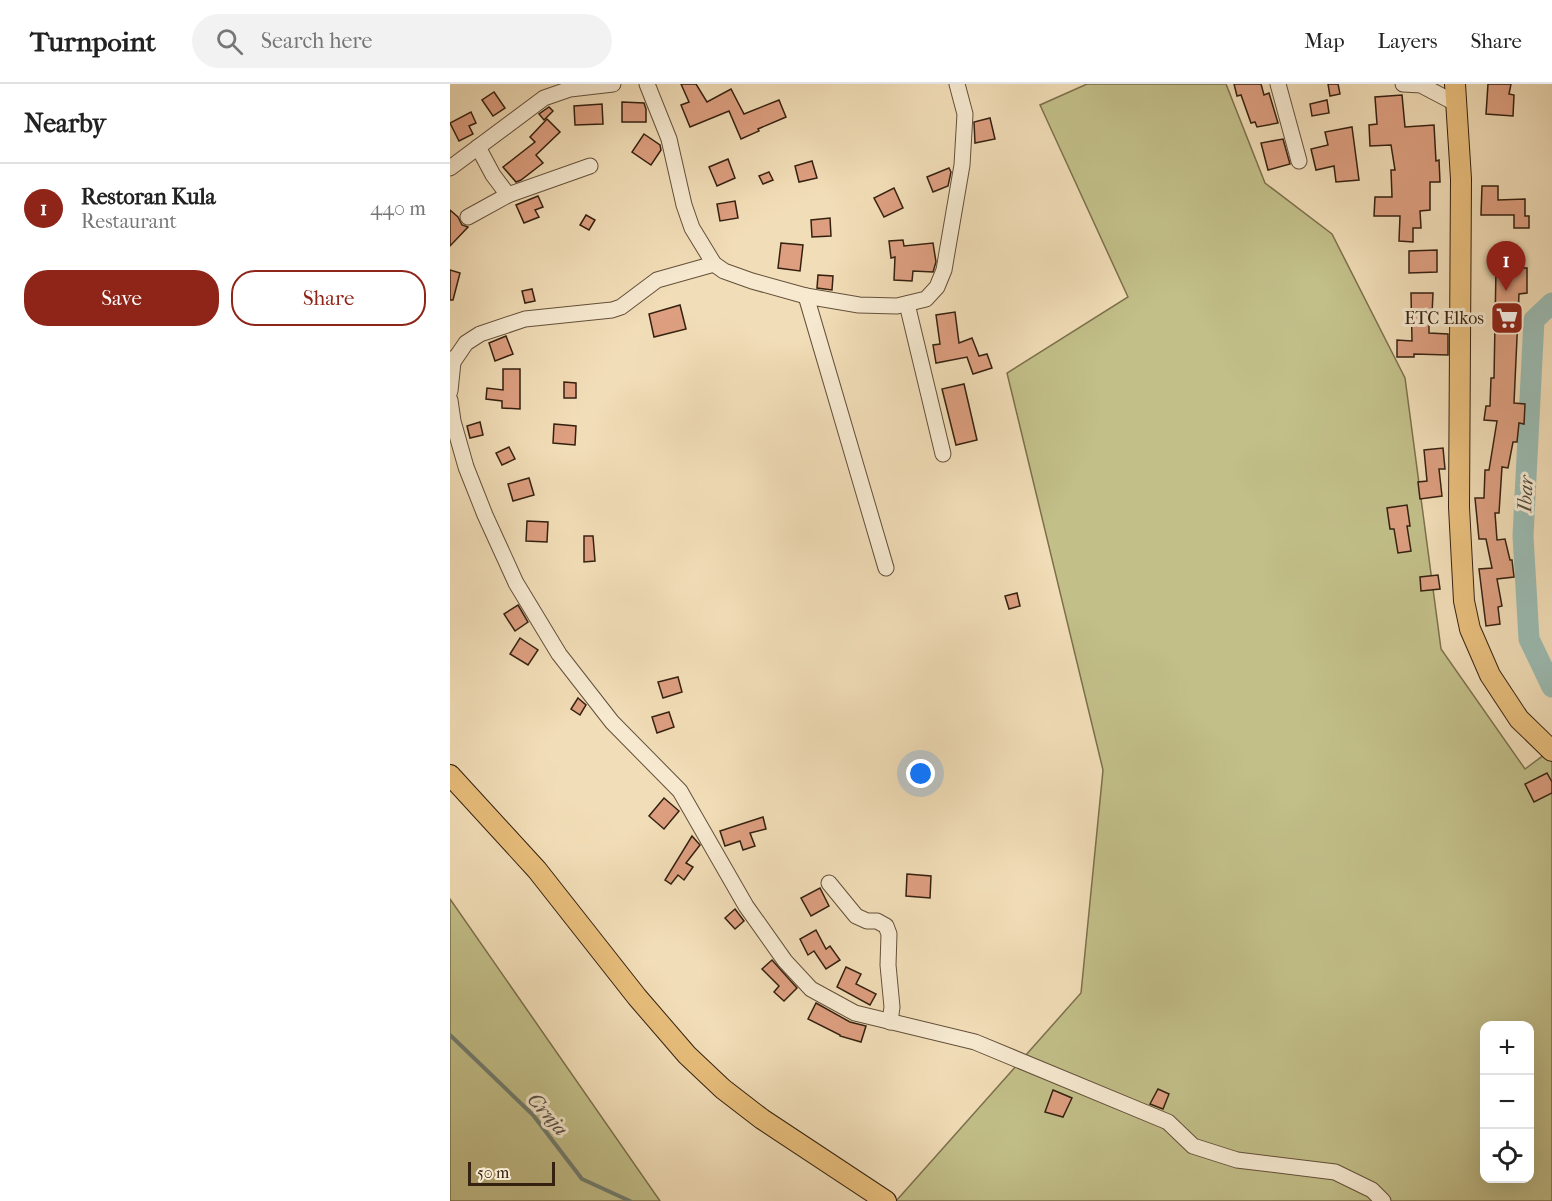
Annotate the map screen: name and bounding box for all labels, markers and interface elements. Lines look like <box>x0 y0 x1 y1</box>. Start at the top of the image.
search box <box>192 14 612 68</box>
text: Turnpoint <box>30 25 156 58</box>
icon: search <box>213 25 246 58</box>
text: Search here <box>261 28 372 54</box>
text: Map <box>1304 29 1345 53</box>
text: Layers <box>1378 29 1437 53</box>
text: Share <box>1470 29 1522 53</box>
text: Nearby <box>24 108 106 139</box>
text: Restoran Kula <box>81 184 216 210</box>
text: 1 <box>40 197 47 220</box>
text: 440 m <box>370 197 426 220</box>
text: Restaurant <box>81 210 177 233</box>
pin: 1 <box>1486 242 1526 291</box>
button: Save <box>24 270 219 326</box>
button: Share <box>231 270 426 326</box>
supermarket icon: ETC Elkos <box>1489 300 1525 336</box>
place label: ETC Elkos <box>1404 308 1484 329</box>
water label: Ibar <box>1513 473 1538 514</box>
your location <box>906 759 935 788</box>
map controls <box>1480 1021 1534 1183</box>
button: + <box>1480 1021 1534 1075</box>
button: − <box>1480 1075 1534 1129</box>
water label: Crnja <box>523 1088 572 1140</box>
button: locate <box>1480 1129 1534 1183</box>
scale bar <box>468 1159 555 1186</box>
text: 50 m <box>477 1163 509 1182</box>

